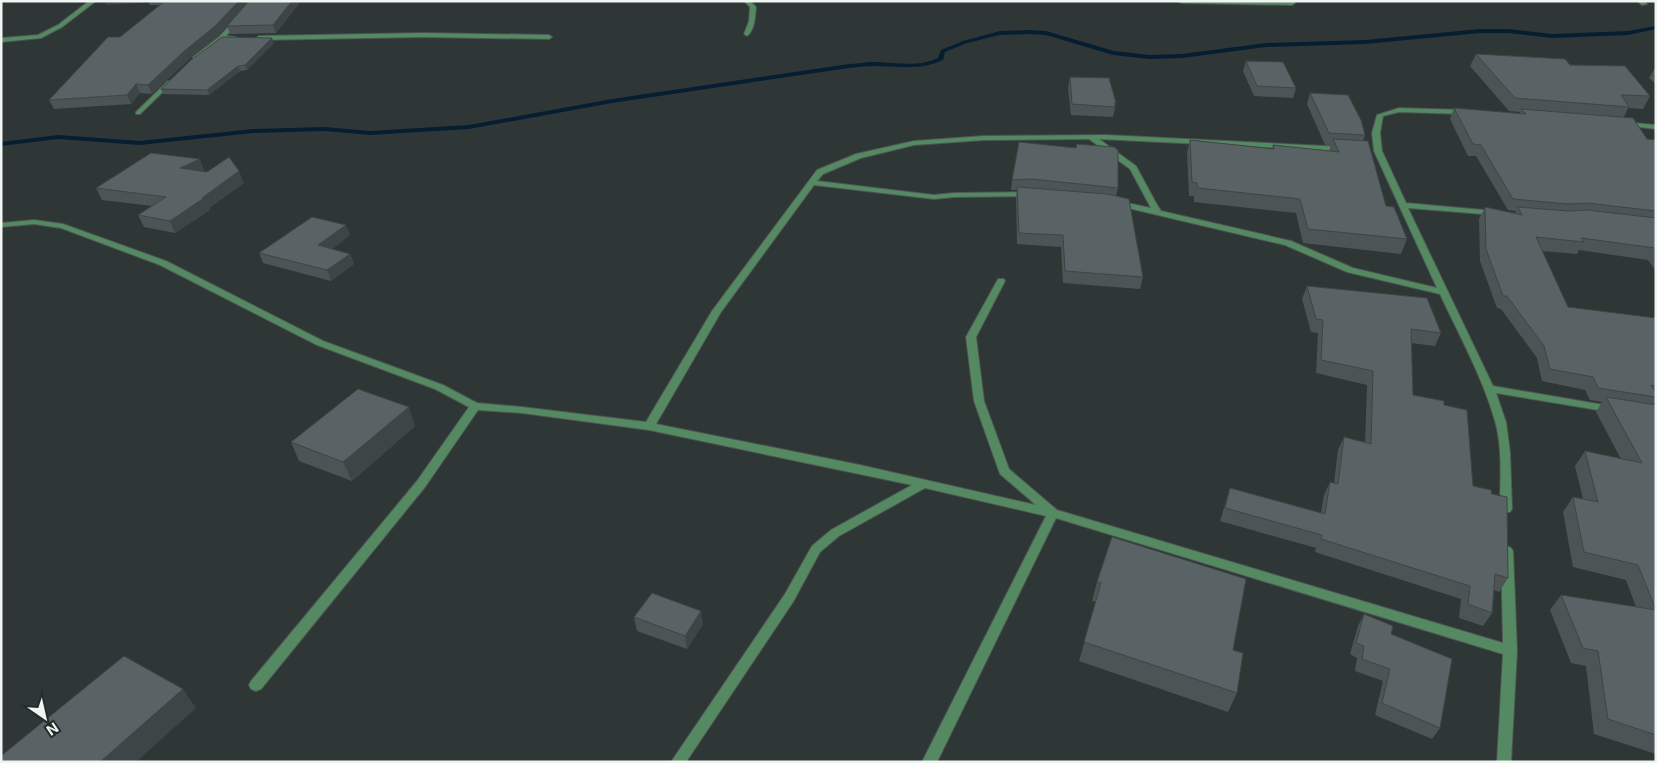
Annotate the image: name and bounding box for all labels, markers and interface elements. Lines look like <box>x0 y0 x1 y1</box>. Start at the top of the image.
north arrow <box>20 693 70 743</box>
text: N <box>43 719 62 739</box>

